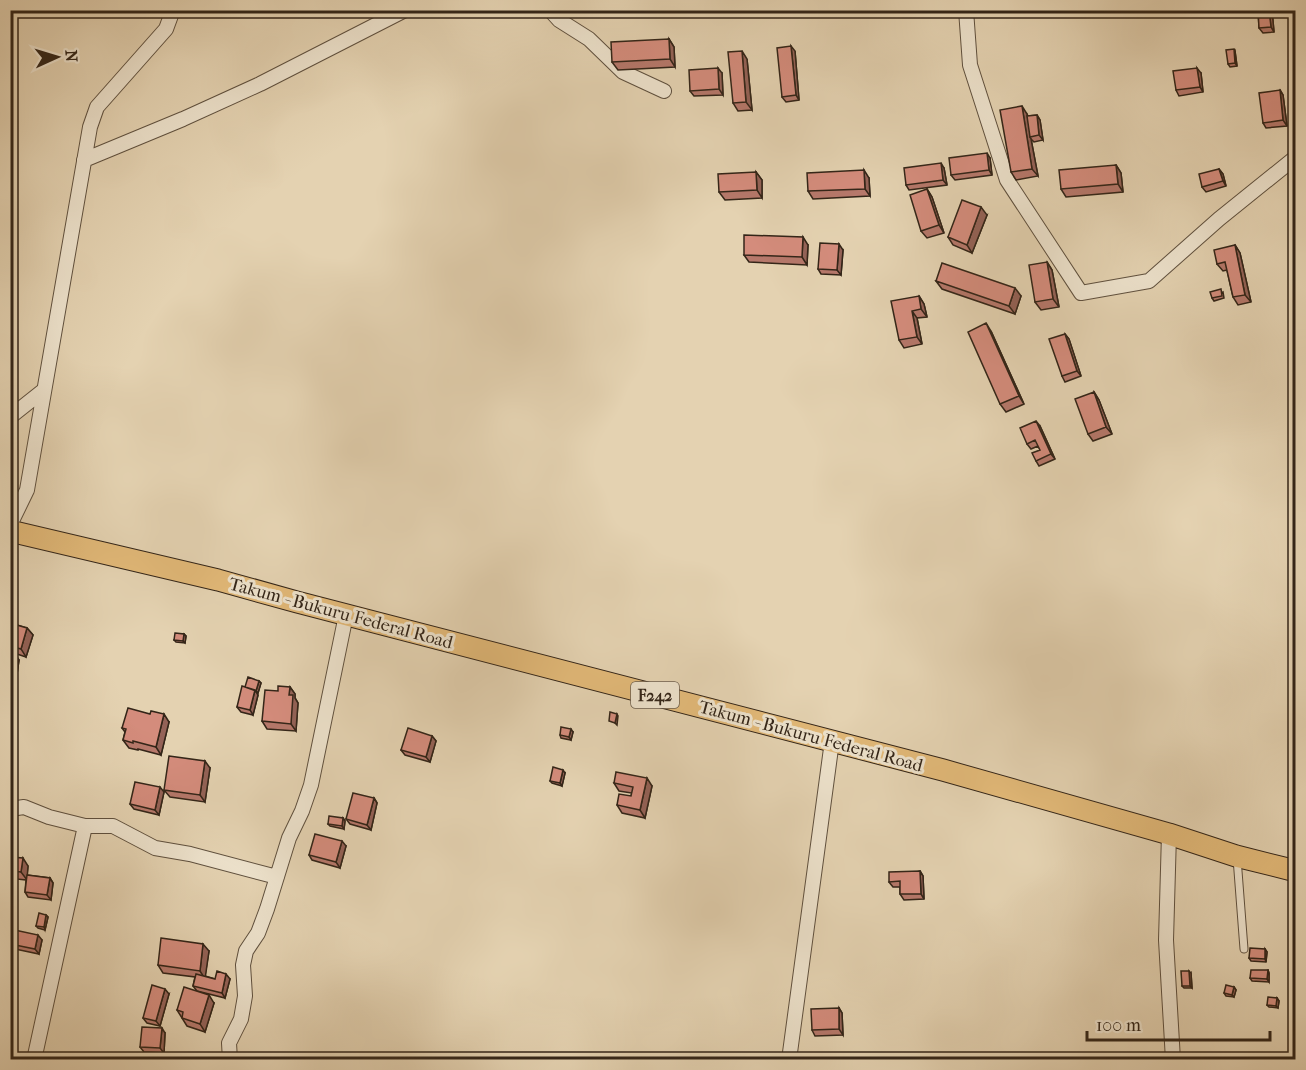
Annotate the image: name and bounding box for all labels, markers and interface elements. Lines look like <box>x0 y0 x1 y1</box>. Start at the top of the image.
north arrow <box>27 27 87 87</box>
text: N <box>62 49 81 64</box>
street label: Takum - Bukuru Federal Road <box>227 573 455 654</box>
road number: F242 <box>631 682 679 708</box>
street label: Takum - Bukuru Federal Road <box>697 696 925 777</box>
scale bar <box>1087 1004 1270 1042</box>
text: 100 m <box>1096 1015 1141 1036</box>

